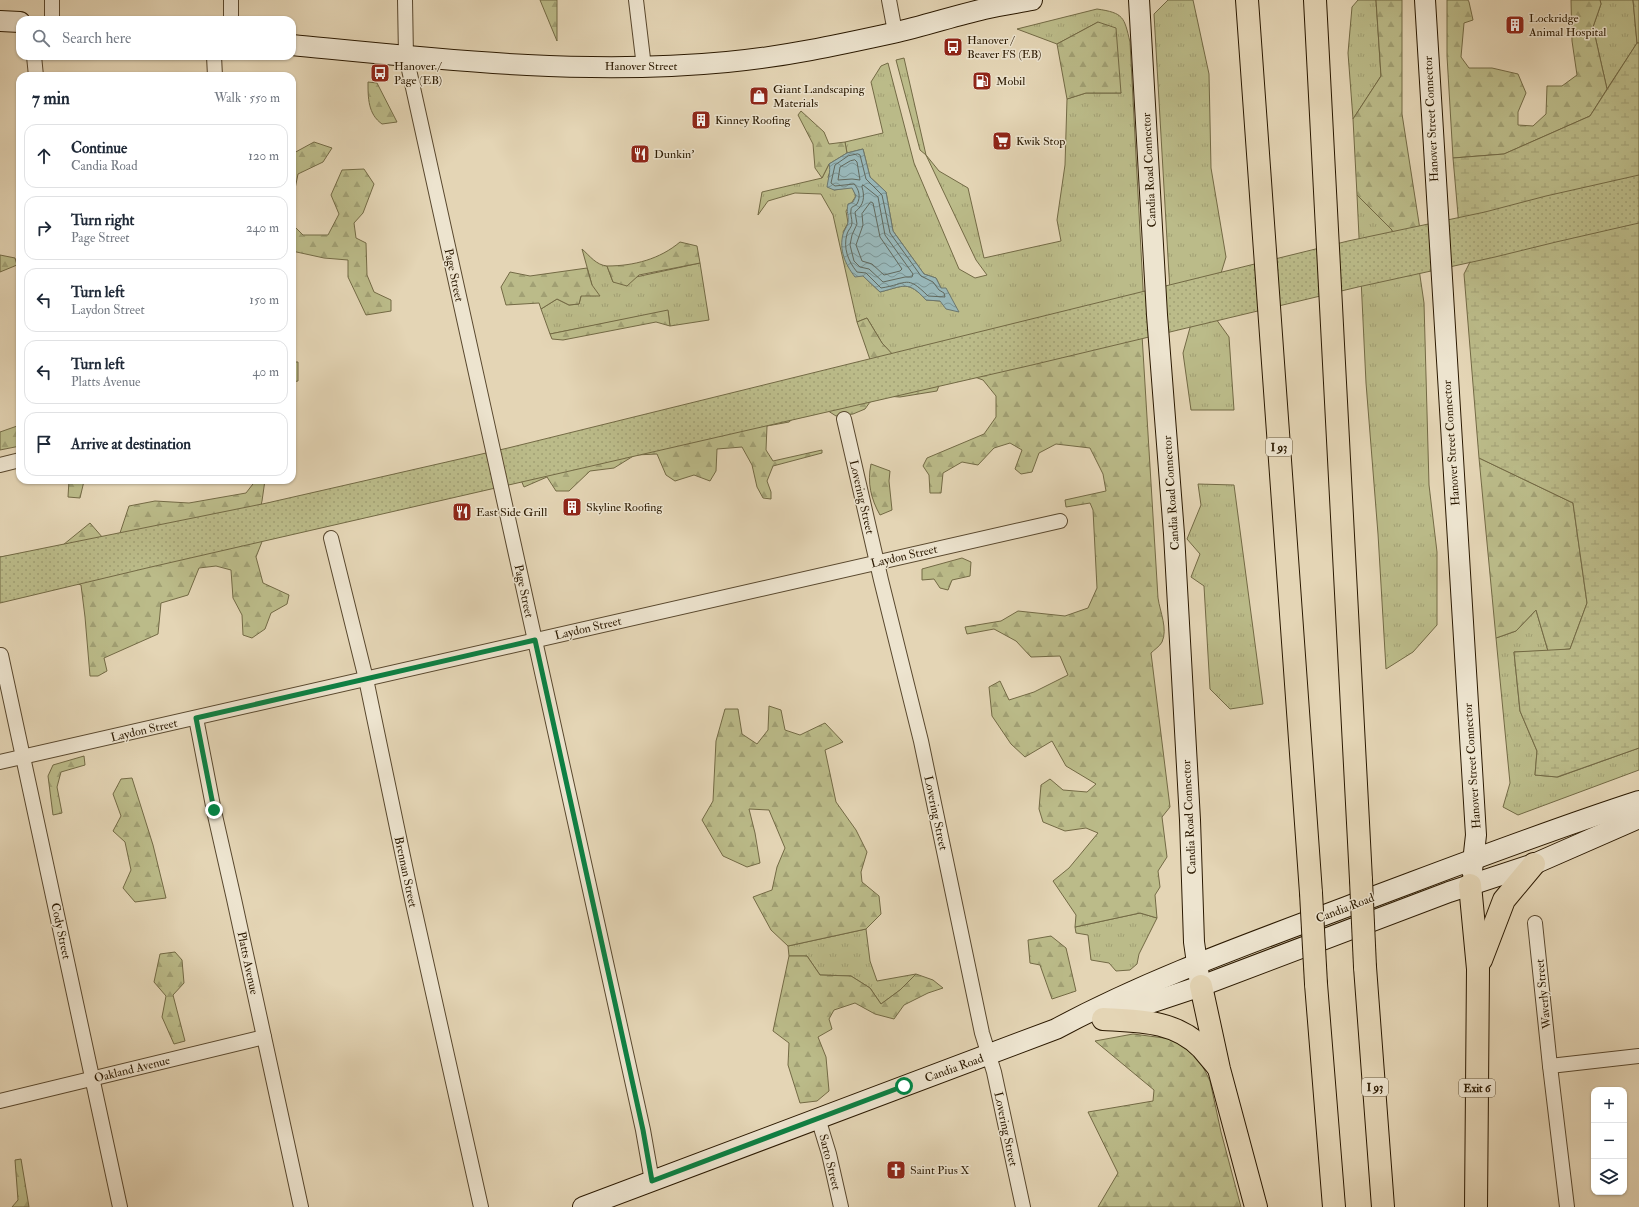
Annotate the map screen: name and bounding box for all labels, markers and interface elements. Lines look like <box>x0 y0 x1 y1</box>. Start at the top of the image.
place label: Lockridge Animal Hospital <box>1528 11 1606 40</box>
building icon: Lockridge Animal Hospital <box>1504 14 1526 36</box>
search box <box>16 16 296 60</box>
icon: search <box>30 27 52 49</box>
text: Search here <box>62 29 131 48</box>
place label: Hanover / Beaver FS (EB) <box>967 33 1041 62</box>
bus stop icon: Hanover / Beaver FS (EB) <box>942 36 964 58</box>
street label: Hanover Street Connector <box>1421 55 1442 182</box>
place label: Hanover / Page (EB) <box>394 59 443 88</box>
street label: Hanover Street <box>605 59 677 74</box>
bus stop icon: Hanover / Page (EB) <box>369 62 391 84</box>
fuel station icon: Mobil <box>971 70 993 92</box>
place label: Mobil <box>996 74 1025 89</box>
place label: Giant Landscaping Materials <box>773 82 866 111</box>
shop icon: Giant Landscaping Materials <box>748 85 770 107</box>
text: 7 min <box>32 88 70 109</box>
text: Walk · 550 m <box>214 90 280 106</box>
building icon: Kinney Roofing <box>690 109 712 131</box>
street label: Candia Road Connector <box>1139 112 1160 228</box>
place label: Kinney Roofing <box>715 113 792 128</box>
supermarket icon: Kwik Stop <box>991 130 1013 152</box>
place label: Kwik Stop <box>1016 134 1065 149</box>
text: Continue <box>71 139 127 158</box>
restaurant icon: Dunkin' <box>629 143 651 165</box>
icon: ahead <box>33 145 55 167</box>
place label: Dunkin' <box>654 147 694 162</box>
text: 120 m <box>248 148 279 164</box>
text: Candia Road <box>71 158 138 174</box>
text: Turn right <box>71 211 134 230</box>
icon: right <box>33 217 55 239</box>
text: 240 m <box>246 220 279 236</box>
text: Page Street <box>71 230 130 246</box>
street label: Page Street <box>441 247 466 303</box>
text: Turn left <box>71 283 125 302</box>
icon: left <box>33 289 55 311</box>
text: 150 m <box>249 292 279 308</box>
text: Laydon Street <box>71 302 145 318</box>
text: Turn left <box>71 355 125 374</box>
icon: left <box>33 361 55 383</box>
text: 40 m <box>253 364 279 380</box>
text: Platts Avenue <box>71 374 141 390</box>
street label: Hanover Street Connector <box>1440 379 1463 506</box>
icon: arrive <box>33 433 55 455</box>
text: Arrive at destination <box>71 435 191 454</box>
street label: Candia Road Connector <box>1160 435 1183 551</box>
road number: I 93 <box>1266 438 1292 456</box>
street label: Lovering Street <box>846 459 877 536</box>
building icon: Skyline Roofing <box>561 496 583 518</box>
place label: Skyline Roofing <box>586 500 663 515</box>
restaurant icon: East Side Grill <box>451 501 473 523</box>
place label: East Side Grill <box>476 505 547 520</box>
street label: Laydon Street <box>869 542 939 571</box>
street label: Page Street <box>511 563 536 619</box>
street label: Laydon Street <box>553 614 623 643</box>
street label: Hanover Street Connector <box>1461 702 1484 829</box>
street label: Laydon Street <box>109 716 179 745</box>
street label: Candia Road Connector <box>1179 759 1200 875</box>
street label: Lovering Street <box>920 775 951 852</box>
route end <box>205 801 223 819</box>
street label: Brennan Street <box>391 835 420 909</box>
street label: Candia Road <box>1314 890 1377 926</box>
street label: Cody Street <box>47 902 74 961</box>
street label: Platts Avenue <box>234 930 262 996</box>
street label: Waverly Street <box>1532 958 1555 1031</box>
street label: Candia Road <box>923 1051 986 1086</box>
street label: Oakland Avenue <box>93 1053 172 1086</box>
route start <box>895 1077 913 1095</box>
road number: I 93 <box>1362 1078 1388 1096</box>
road number: Exit 6 <box>1459 1079 1495 1097</box>
map controls <box>1591 1087 1627 1195</box>
button: + <box>1591 1087 1627 1123</box>
street label: Lovering Street <box>990 1091 1021 1168</box>
button: − <box>1591 1123 1627 1159</box>
street label: Sarto Street <box>815 1133 844 1192</box>
church icon: Saint Pius X <box>885 1159 907 1181</box>
button: layers <box>1591 1159 1627 1195</box>
place label: Saint Pius X <box>910 1163 970 1178</box>

